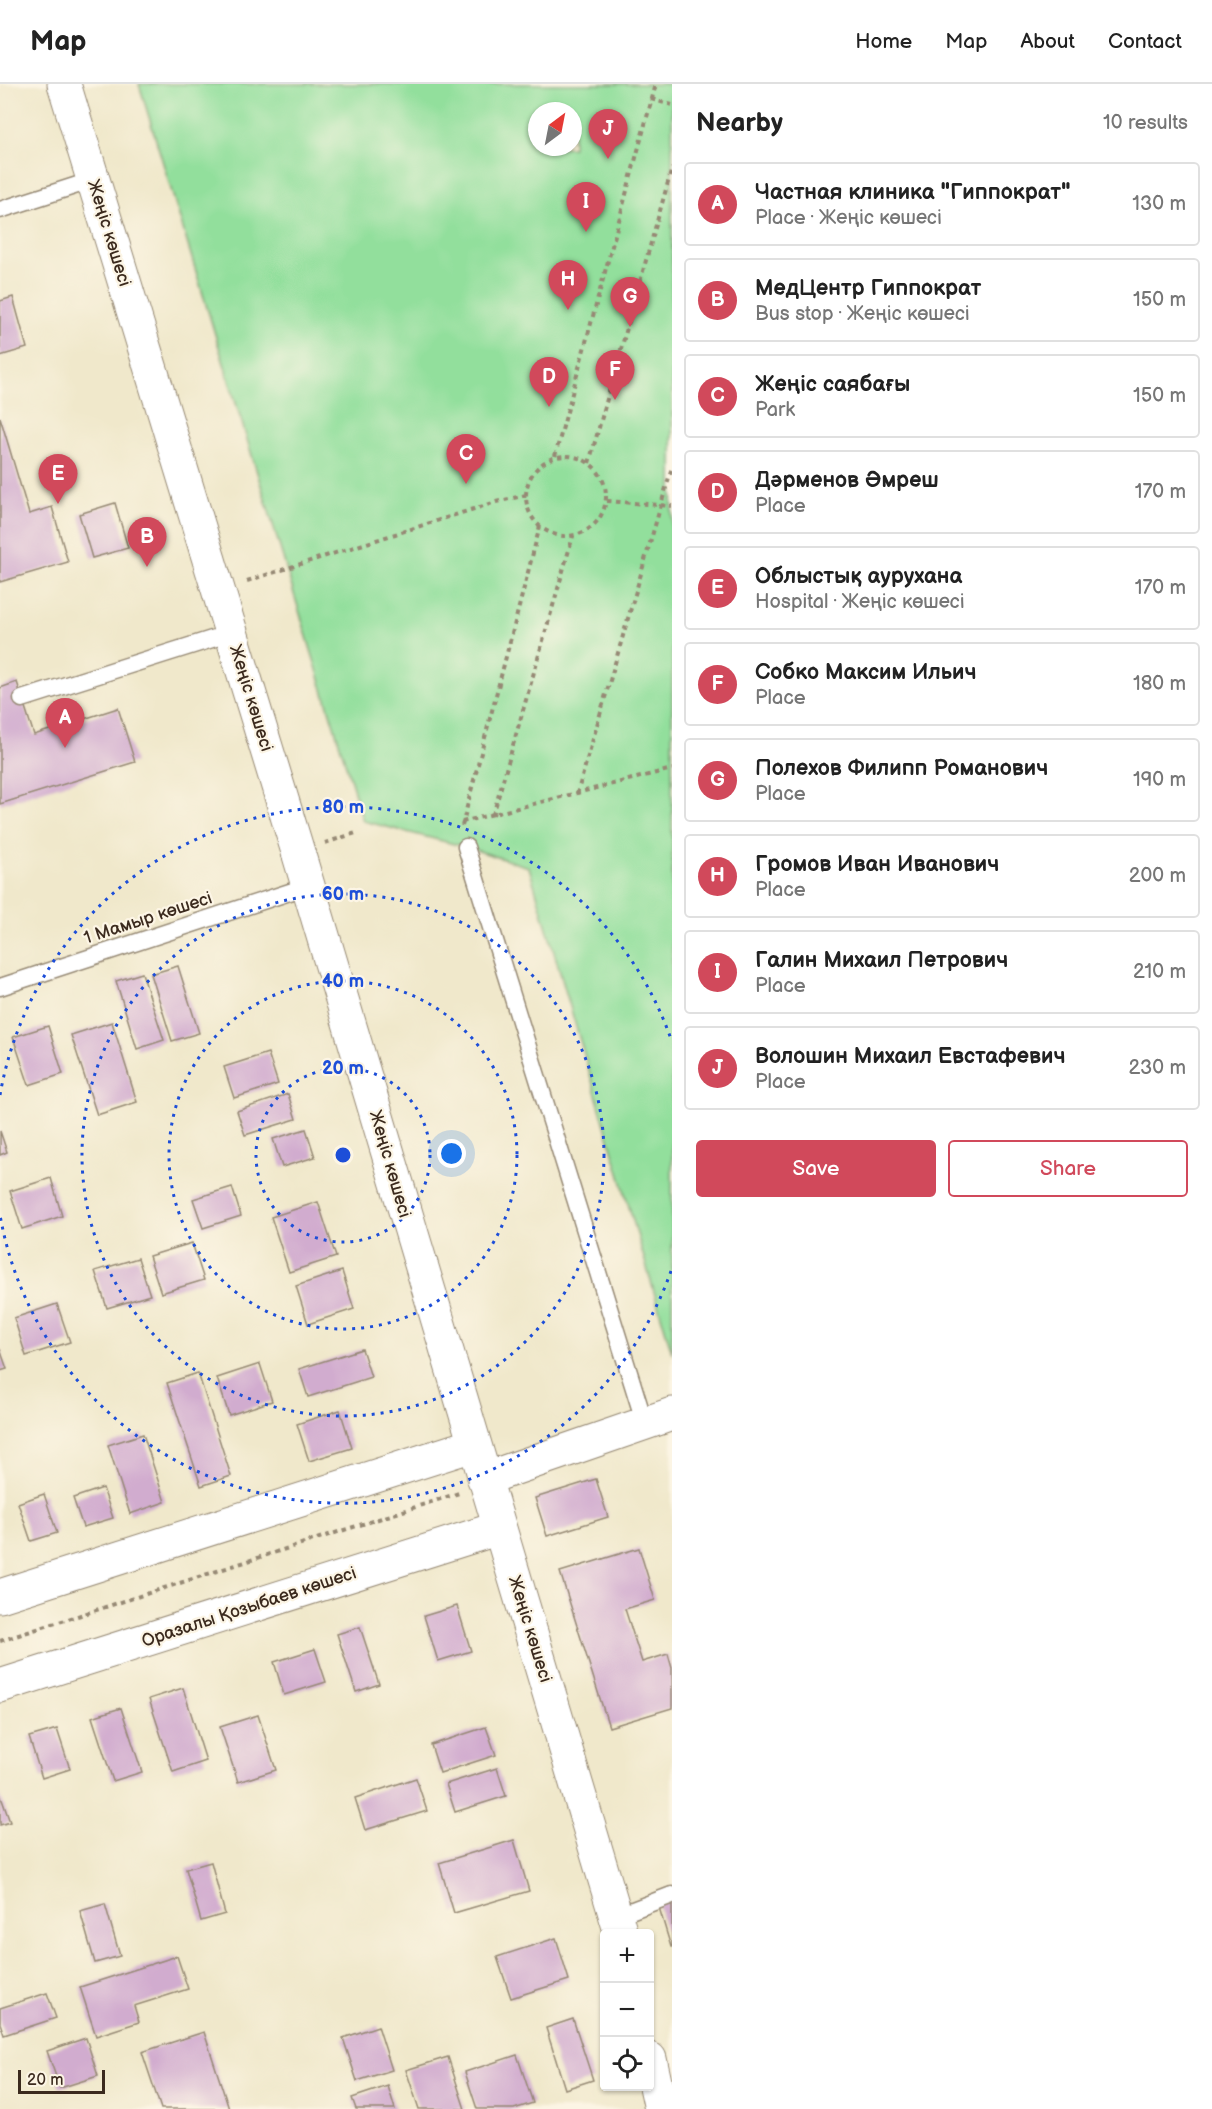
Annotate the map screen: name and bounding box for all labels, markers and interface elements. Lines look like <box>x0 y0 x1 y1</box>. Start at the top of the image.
text: Map <box>30 25 86 58</box>
text: Home <box>855 29 912 54</box>
text: Map <box>945 29 987 54</box>
text: About <box>1020 29 1075 54</box>
text: Contact <box>1108 29 1182 54</box>
north arrow <box>528 102 582 156</box>
text: Nearby <box>696 108 783 139</box>
pin: J <box>588 110 628 159</box>
text: 10 results <box>1103 111 1188 135</box>
street label: Жеңіс көшесі <box>83 177 135 289</box>
text: Частная клиника "Гиппократ" <box>755 179 1070 206</box>
pin: I <box>566 182 606 232</box>
text: A <box>711 192 724 216</box>
text: 130 m <box>1132 192 1186 216</box>
text: Place · Жеңіс көшесі <box>755 206 942 230</box>
pin: H <box>548 260 588 310</box>
text: МедЦентр Гиппократ <box>755 275 981 302</box>
pin: G <box>610 278 650 327</box>
text: B <box>710 288 725 312</box>
text: 150 m <box>1133 288 1186 312</box>
text: Bus stop · Жеңіс көшесі <box>755 302 970 326</box>
pin: F <box>596 350 634 400</box>
pin: D <box>530 358 568 407</box>
text: Жеңіс саябағы <box>755 371 910 398</box>
text: C <box>710 384 725 408</box>
text: 150 m <box>1133 384 1186 408</box>
text: Park <box>755 398 795 422</box>
pin: C <box>446 434 486 484</box>
pin: E <box>38 454 78 504</box>
text: Дәрменов Әмреш <box>755 467 939 494</box>
text: D <box>711 480 724 504</box>
text: 170 m <box>1135 480 1186 504</box>
text: Place <box>755 494 806 518</box>
pin: B <box>128 518 166 567</box>
text: Облыстық аурухана <box>755 563 962 590</box>
text: E <box>711 576 724 600</box>
text: 170 m <box>1135 576 1186 600</box>
text: Hospital · Жеңіс көшесі <box>755 590 965 614</box>
street label: Жеңіс көшесі <box>225 642 277 754</box>
text: Собко Максим Ильич <box>755 659 976 686</box>
text: F <box>711 672 724 696</box>
text: 180 m <box>1133 672 1186 696</box>
text: Place <box>755 686 806 710</box>
pin: A <box>46 698 84 748</box>
text: Полехов Филипп Романович <box>755 755 1048 782</box>
text: G <box>710 768 725 792</box>
text: 190 m <box>1133 768 1186 792</box>
text: Place <box>755 782 806 806</box>
text: 80 m <box>322 797 364 818</box>
text: Громов Иван Иванович <box>755 851 999 878</box>
text: H <box>710 864 725 888</box>
text: 200 m <box>1129 864 1186 888</box>
text: Place <box>755 878 806 902</box>
text: 60 m <box>322 884 364 905</box>
street label: 1 Мамыр көшесі <box>81 887 215 949</box>
text: Галин Михаил Петрович <box>755 947 1008 974</box>
text: I <box>714 960 721 984</box>
text: 210 m <box>1133 960 1186 984</box>
text: 40 m <box>322 971 364 992</box>
text: Place <box>755 974 806 998</box>
text: Волошин Михаил Евстафевич <box>755 1043 1066 1070</box>
text: J <box>712 1056 723 1080</box>
text: 230 m <box>1129 1056 1186 1080</box>
text: 20 m <box>322 1058 364 1079</box>
text: Place <box>755 1070 806 1094</box>
street label: Жеңіс көшесі <box>365 1108 415 1220</box>
your location <box>437 1139 466 1168</box>
button: Save <box>696 1140 936 1197</box>
button: Share <box>948 1140 1188 1197</box>
centre of rings <box>333 1145 353 1165</box>
street label: Оразалы Қозыбаев көшесі <box>139 1562 359 1652</box>
street label: Жеңіс көшесі <box>504 1573 556 1685</box>
map controls <box>600 1929 654 2091</box>
button: + <box>600 1929 654 1983</box>
button: − <box>600 1983 654 2037</box>
button: locate <box>600 2037 654 2091</box>
scale bar <box>18 2067 105 2094</box>
text: 20 m <box>27 2071 63 2090</box>

